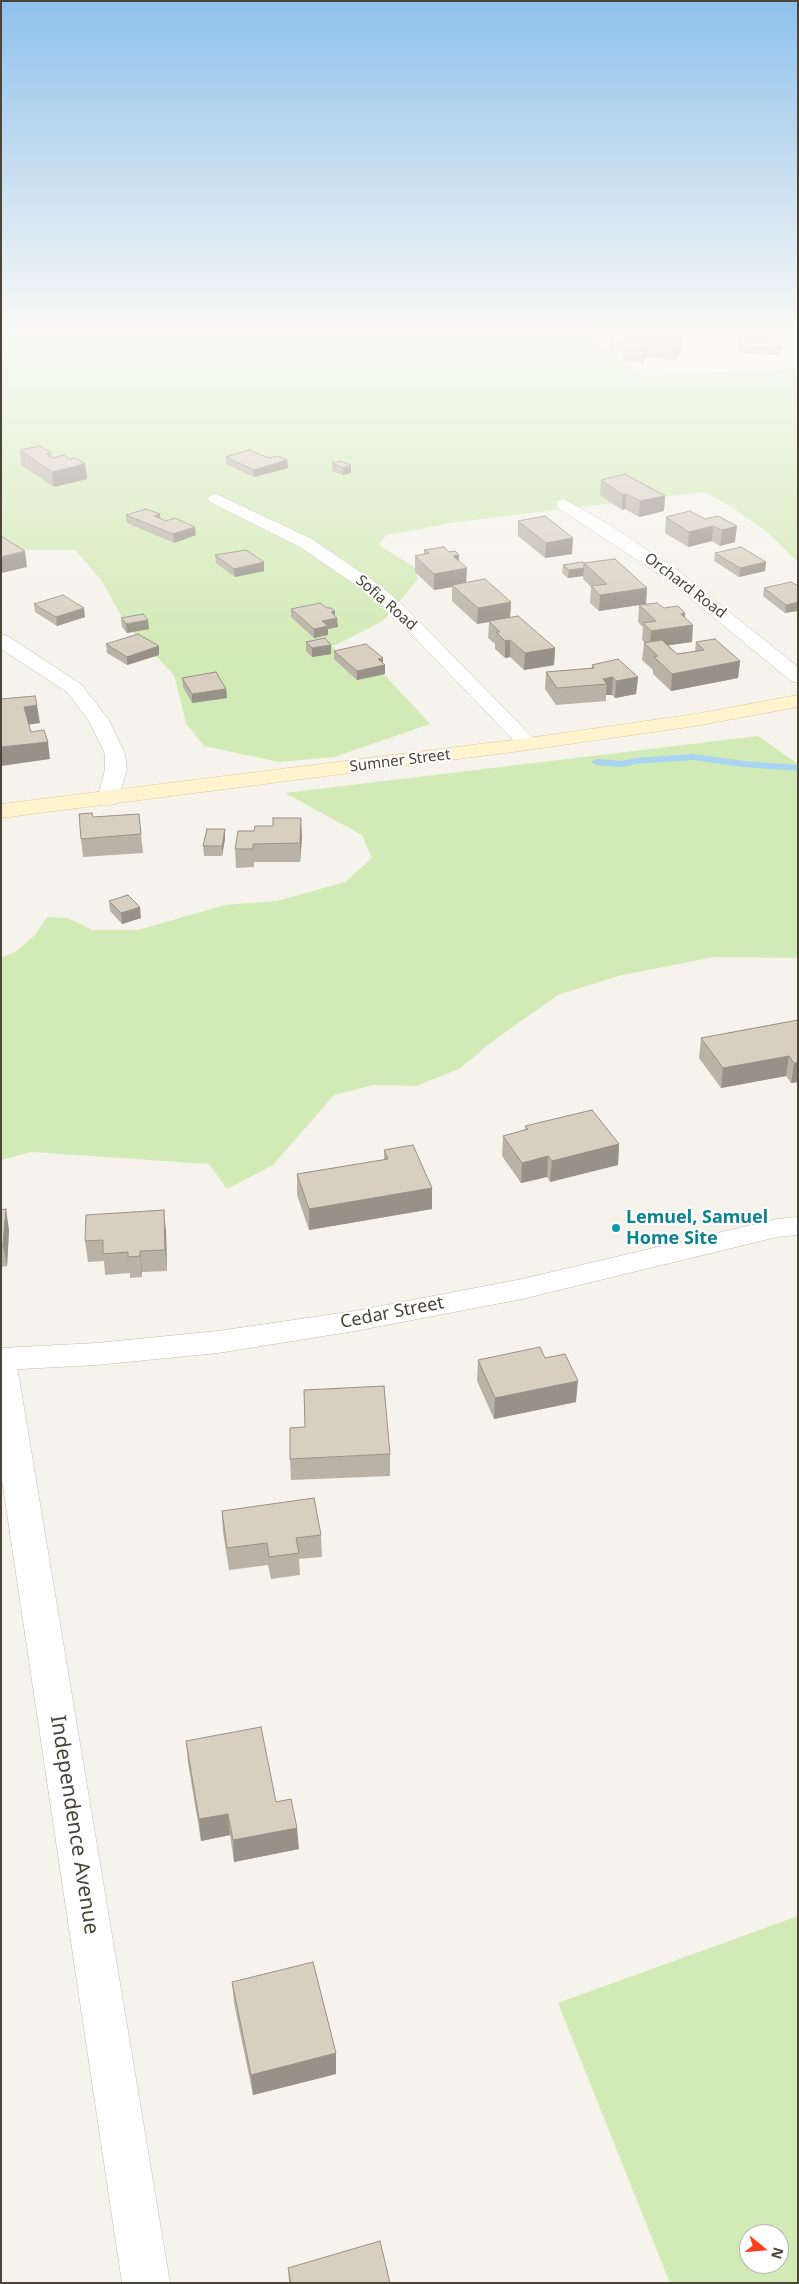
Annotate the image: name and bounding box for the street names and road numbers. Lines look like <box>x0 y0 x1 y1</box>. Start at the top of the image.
street label: Orchard Road <box>641 549 729 623</box>
street label: Sofia Road <box>352 572 420 634</box>
street label: Sumner Street <box>349 746 451 776</box>
street label: Cedar Street <box>338 1292 446 1334</box>
street label: Independence Avenue <box>44 1714 104 1936</box>

